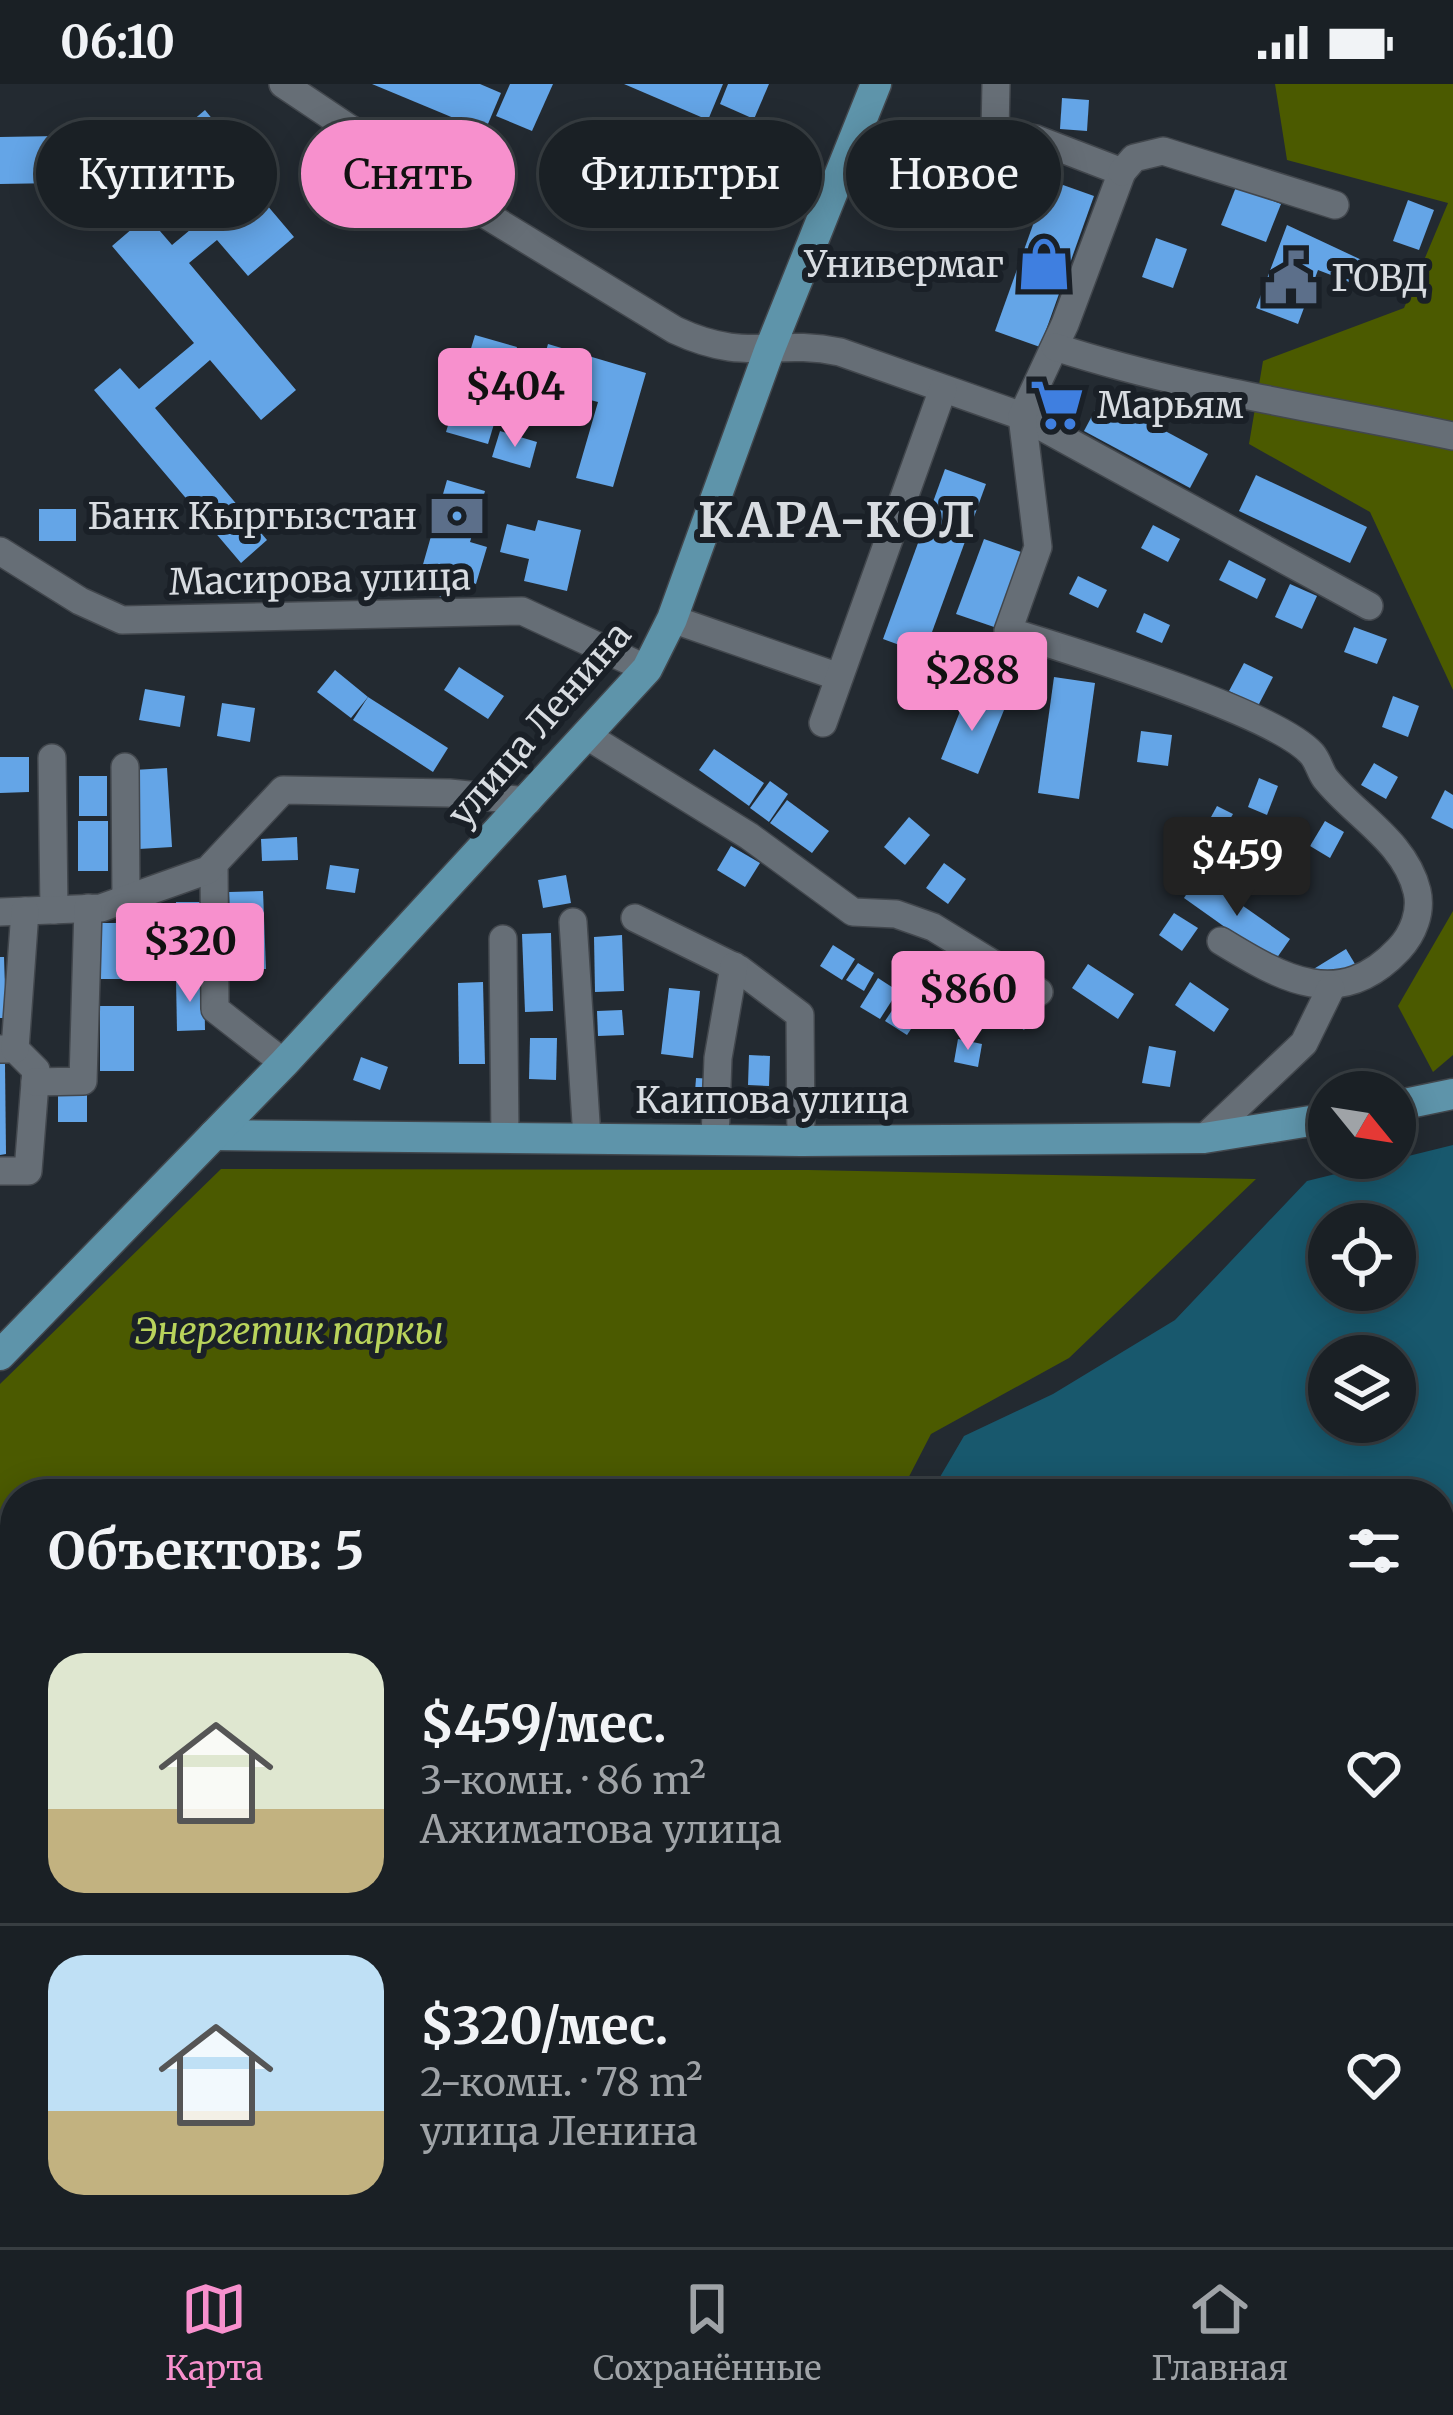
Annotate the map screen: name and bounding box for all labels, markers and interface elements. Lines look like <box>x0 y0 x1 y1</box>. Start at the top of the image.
text: 06:10 <box>60 14 175 70</box>
chip: Купить <box>36 120 277 228</box>
chip: Снять <box>301 120 515 228</box>
chip: Фильтры <box>539 120 822 228</box>
chip: Новое <box>846 120 1061 228</box>
shop icon: Универмаг <box>1015 235 1073 293</box>
place label: Универмаг <box>803 242 1004 287</box>
public building icon: ГОВД <box>1262 249 1320 307</box>
place label: ГОВД <box>1331 256 1428 301</box>
pin: $404 <box>444 348 586 450</box>
text: $404 <box>465 362 565 411</box>
supermarket icon: Марьям <box>1028 376 1086 434</box>
place label: Марьям <box>1097 383 1244 428</box>
bank icon: Банк Кыргызстан <box>428 487 486 545</box>
district label: КАРА-КӨЛ <box>698 490 978 550</box>
place label: Банк Кыргызстан <box>87 494 417 539</box>
street label: Масирова улица <box>169 554 471 605</box>
street label: улица Ленина <box>438 613 640 836</box>
pin: $288 <box>901 632 1043 734</box>
text: $288 <box>924 646 1020 695</box>
pin: $459 <box>1166 817 1308 919</box>
text: $459 <box>1190 831 1284 880</box>
pin: $320 <box>119 903 261 1005</box>
text: $320 <box>143 917 237 966</box>
pin: $860 <box>897 951 1039 1053</box>
text: $860 <box>918 965 1018 1014</box>
north arrow <box>1308 1071 1416 1179</box>
map controls <box>1308 1071 1416 1443</box>
street label: Каипова улица <box>635 1078 909 1123</box>
button: locate <box>1308 1203 1416 1311</box>
park label: Энергетик паркы <box>134 1309 444 1354</box>
button: layers <box>1308 1335 1416 1443</box>
icon: filters <box>1341 1518 1407 1584</box>
text: Объектов: 5 <box>48 1519 364 1583</box>
text: $459/мес. <box>420 1692 667 1756</box>
icon: home <box>144 1701 288 1845</box>
icon: heart <box>1341 1740 1407 1806</box>
text: 3-комн. · 86 m² <box>420 1756 706 1805</box>
text: Ажиматова улица <box>420 1805 782 1854</box>
text: $320/мес. <box>420 1994 669 2058</box>
icon: home <box>144 2003 288 2147</box>
icon: heart <box>1341 2042 1407 2108</box>
text: 2-комн. · 78 m² <box>420 2058 703 2107</box>
text: улица Ленина <box>420 2107 698 2156</box>
tab: Карта <box>165 2276 263 2389</box>
tab: Сохранённые <box>593 2276 822 2389</box>
tab: Главная <box>1151 2276 1288 2389</box>

